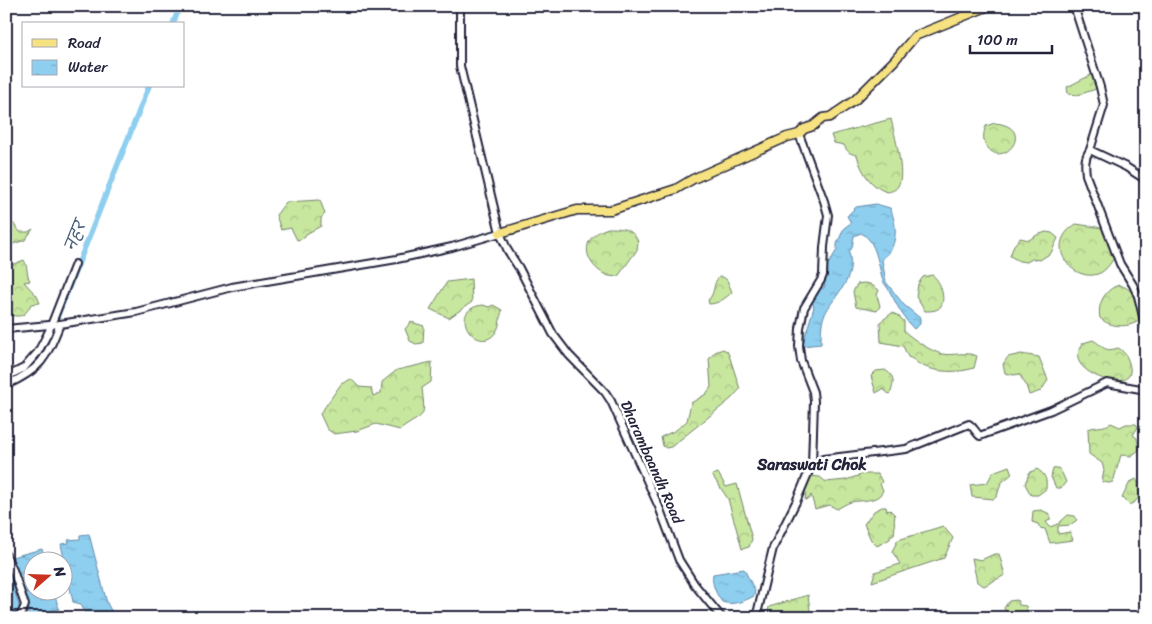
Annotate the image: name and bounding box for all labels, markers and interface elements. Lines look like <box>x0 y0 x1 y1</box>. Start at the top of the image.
legend <box>22 22 185 88</box>
scale bar <box>970 22 1052 54</box>
text: 100 m <box>977 27 1018 53</box>
text: Road <box>68 30 101 56</box>
text: Water <box>68 54 108 80</box>
water label: नहर <box>56 213 96 255</box>
street label: Dharambaandh Road <box>613 396 691 529</box>
district label: Saraswati Chok <box>756 450 867 479</box>
north arrow <box>22 552 72 602</box>
text: N <box>46 562 73 581</box>

